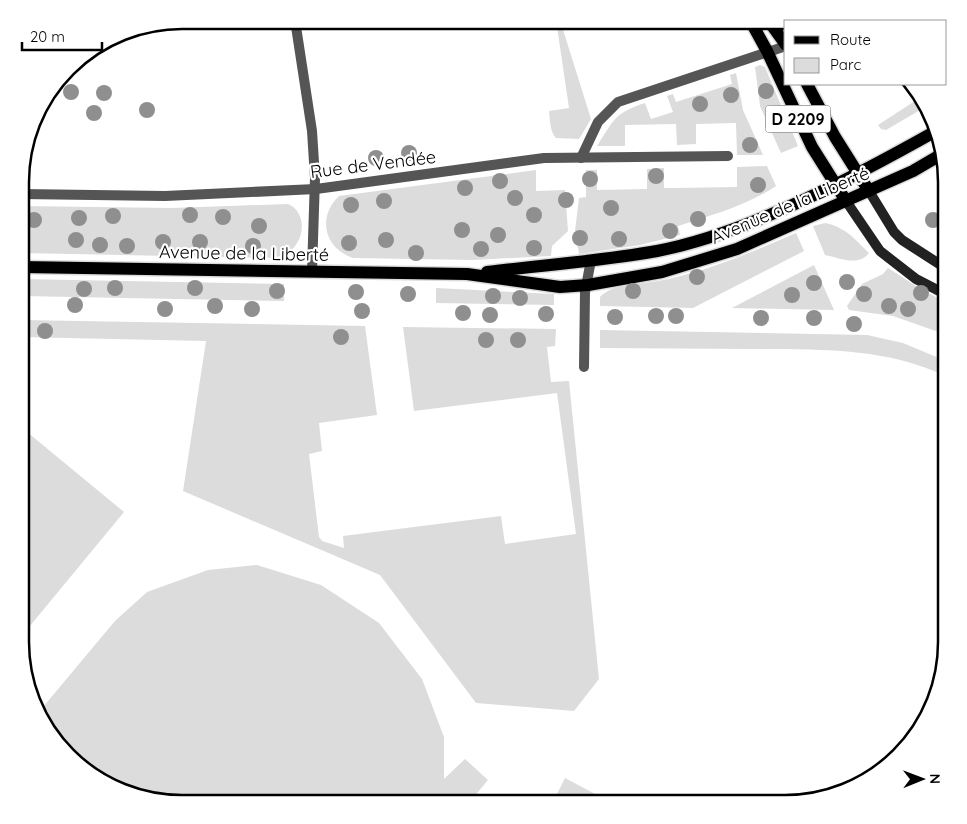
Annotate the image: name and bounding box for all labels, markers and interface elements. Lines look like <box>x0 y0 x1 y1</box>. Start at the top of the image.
scale bar <box>22 20 102 52</box>
legend <box>784 20 947 85</box>
text: 20 m <box>30 27 65 46</box>
text: Route <box>830 30 871 49</box>
text: Parc <box>830 55 861 74</box>
road number: D 2209 <box>766 106 830 132</box>
street label: Rue de Vendée <box>309 145 437 183</box>
street label: Avenue de la Liberté <box>707 161 873 249</box>
street label: Avenue de la Liberté <box>159 240 329 266</box>
north arrow <box>897 754 947 804</box>
text: N <box>926 773 944 784</box>

